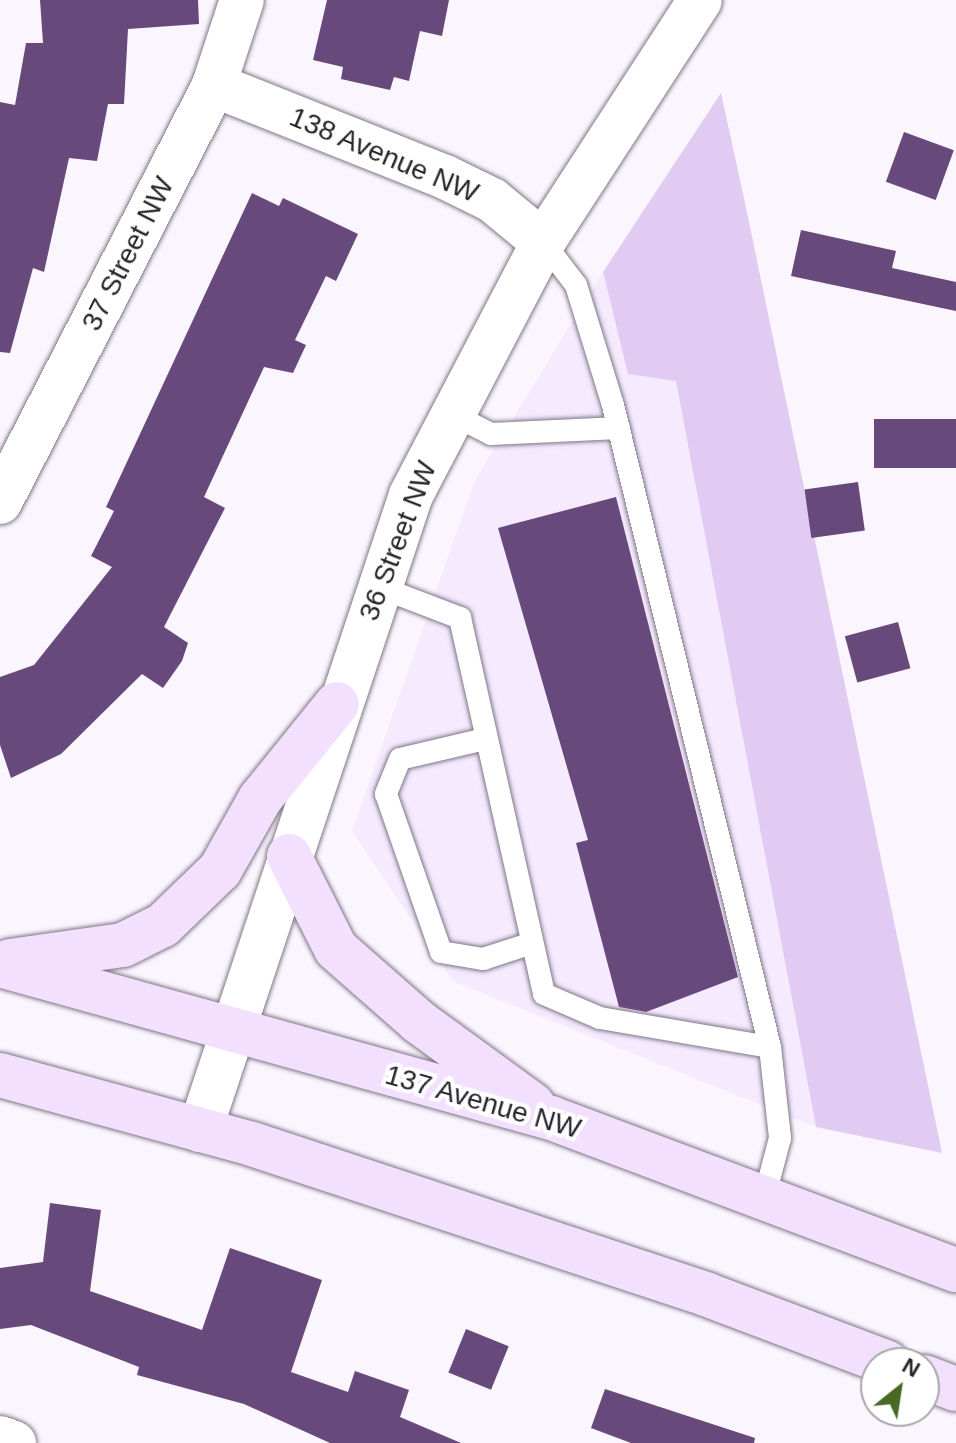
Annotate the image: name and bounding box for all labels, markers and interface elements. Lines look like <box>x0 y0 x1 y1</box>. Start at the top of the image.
street label: 138 Avenue NW <box>284 100 484 210</box>
street label: 37 Street NW <box>75 172 181 336</box>
street label: 36 Street NW <box>352 457 444 625</box>
street label: 137 Avenue NW <box>381 1058 585 1146</box>
north arrow <box>860 1347 940 1427</box>
text: N <box>898 1353 924 1382</box>

